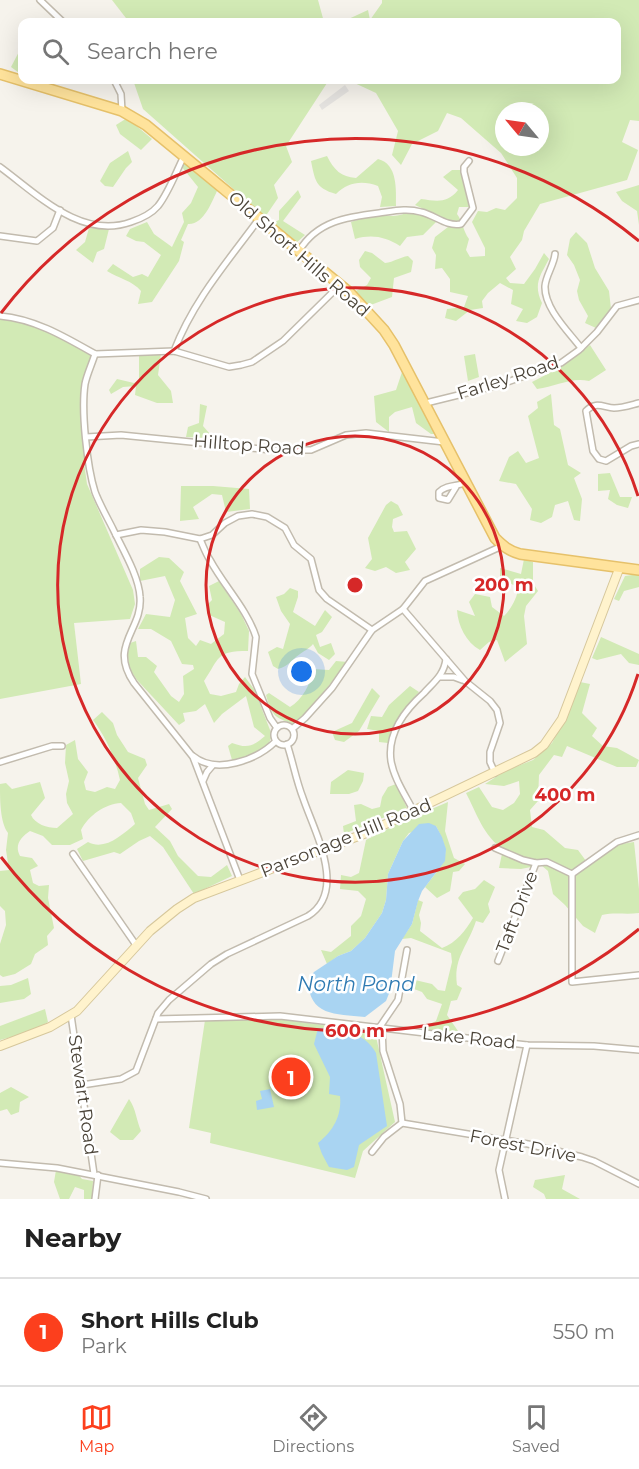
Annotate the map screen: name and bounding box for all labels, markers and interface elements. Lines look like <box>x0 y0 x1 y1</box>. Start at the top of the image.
search box <box>18 18 621 84</box>
icon: search <box>39 35 72 68</box>
text: Search here <box>87 38 218 65</box>
north arrow <box>495 102 549 156</box>
street label: Old Short Hills Road <box>224 186 374 322</box>
street label: Farley Road <box>454 351 562 405</box>
street label: Hilltop Road <box>193 430 305 460</box>
text: 200 m <box>474 574 534 596</box>
centre of rings <box>345 575 365 595</box>
your location <box>287 657 316 686</box>
text: 400 m <box>535 784 595 806</box>
street label: Parsonage Hill Road <box>257 794 435 882</box>
street label: Taft Drive <box>491 868 543 956</box>
water label: North Pond <box>297 972 415 996</box>
text: 600 m <box>325 1020 385 1042</box>
street label: Lake Road <box>421 1022 517 1054</box>
street label: Stewart Road <box>64 1033 102 1157</box>
pin: 1 <box>272 1054 310 1100</box>
street label: Forest Drive <box>468 1125 578 1167</box>
text: Nearby <box>24 1222 121 1254</box>
text: Short Hills Club <box>81 1307 259 1334</box>
text: 1 <box>40 1320 47 1344</box>
text: 550 m <box>553 1320 615 1344</box>
text: Park <box>81 1334 127 1358</box>
tab: Map <box>79 1401 114 1456</box>
tab: Directions <box>272 1401 354 1456</box>
tab: Saved <box>512 1401 560 1456</box>

